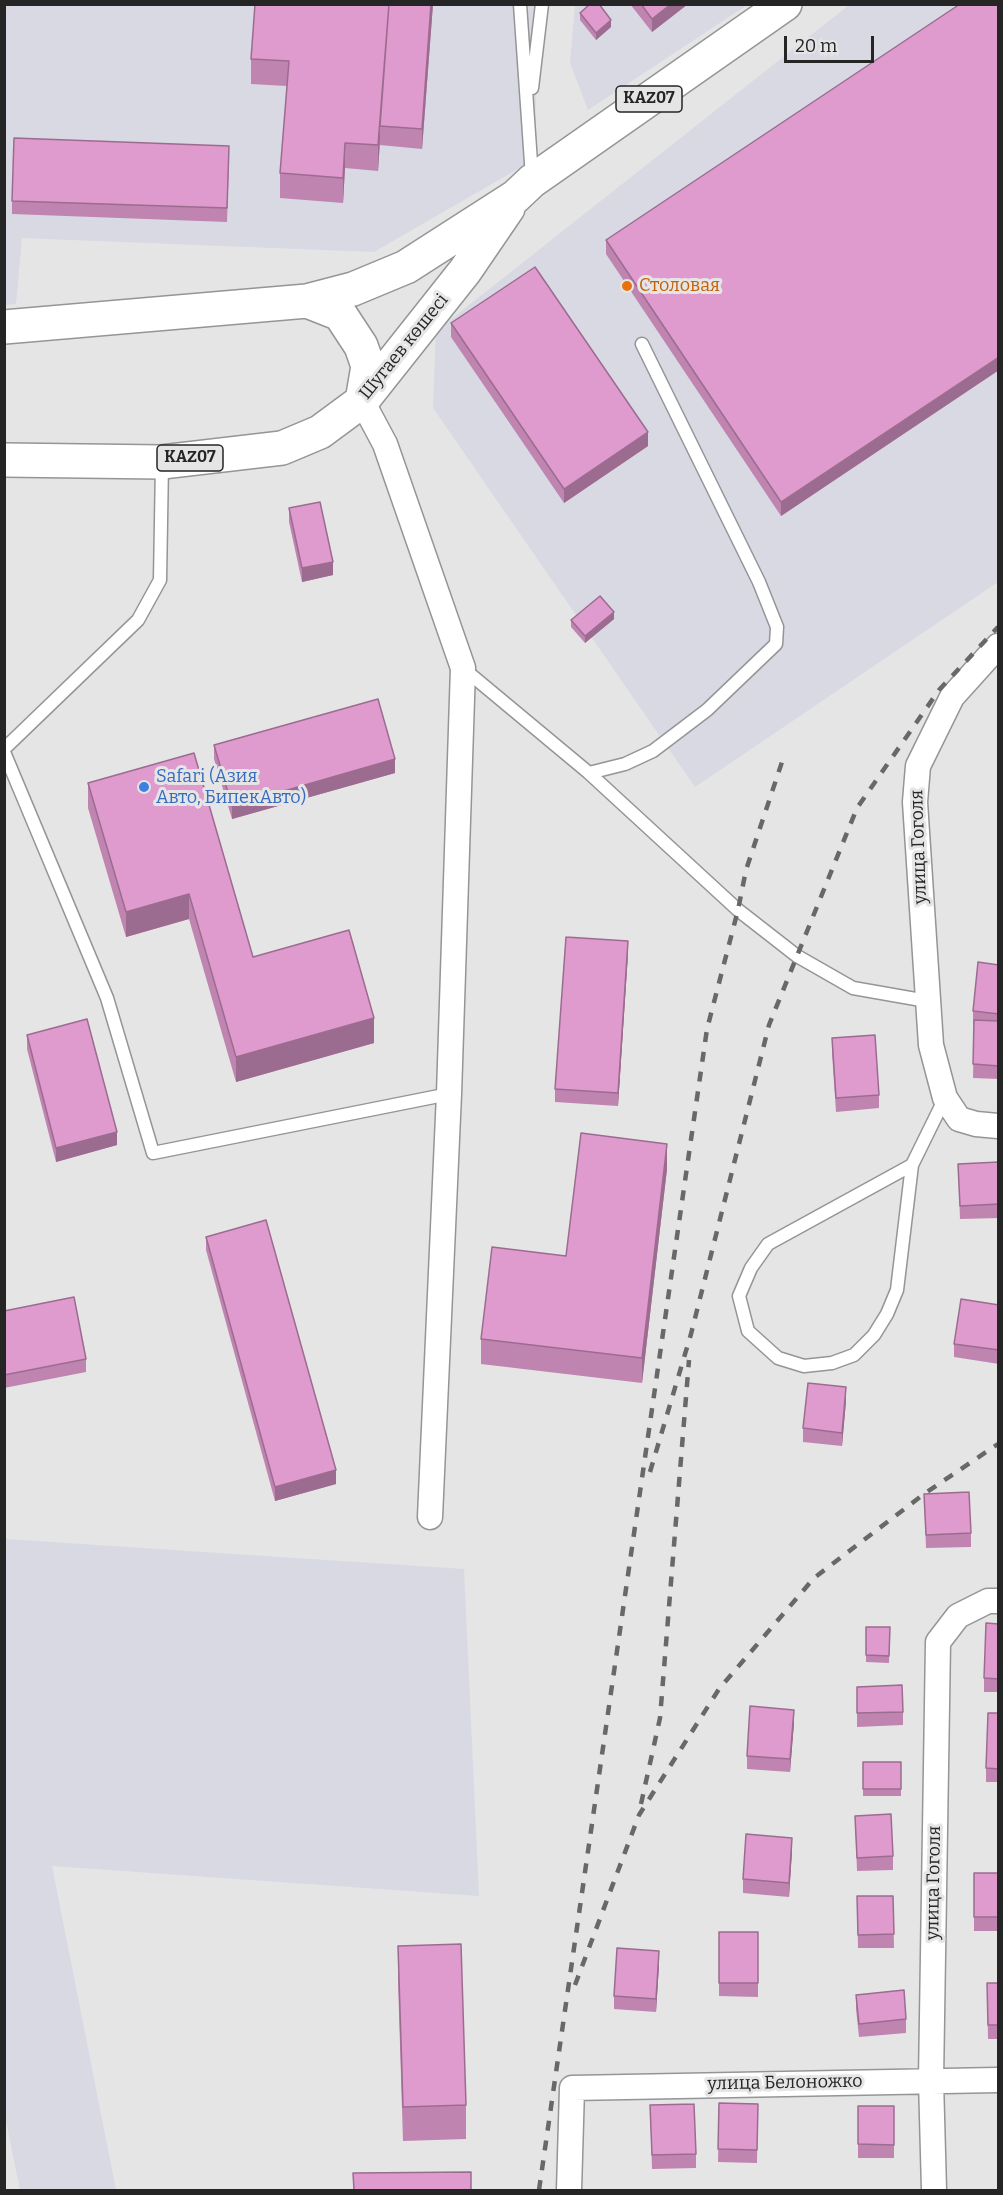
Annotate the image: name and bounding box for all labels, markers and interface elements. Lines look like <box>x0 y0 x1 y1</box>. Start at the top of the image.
scale bar <box>787 24 877 62</box>
text: 20 m <box>795 35 837 57</box>
road number: KAZ07 <box>616 86 682 112</box>
place label: Столовая <box>639 275 720 297</box>
marker: Столовая <box>620 279 634 293</box>
street label: Шугаев көшесі <box>355 290 453 404</box>
road number: KAZ07 <box>157 445 223 471</box>
place label: Safari (Азия Авто, БипекАвто) <box>156 766 306 808</box>
marker: Safari (Азия Авто, БипекАвто) <box>137 780 151 794</box>
street label: улица Гоголя <box>906 789 932 905</box>
street label: улица Гоголя <box>922 1826 946 1940</box>
street label: улица Белоножко <box>707 2071 863 2095</box>

